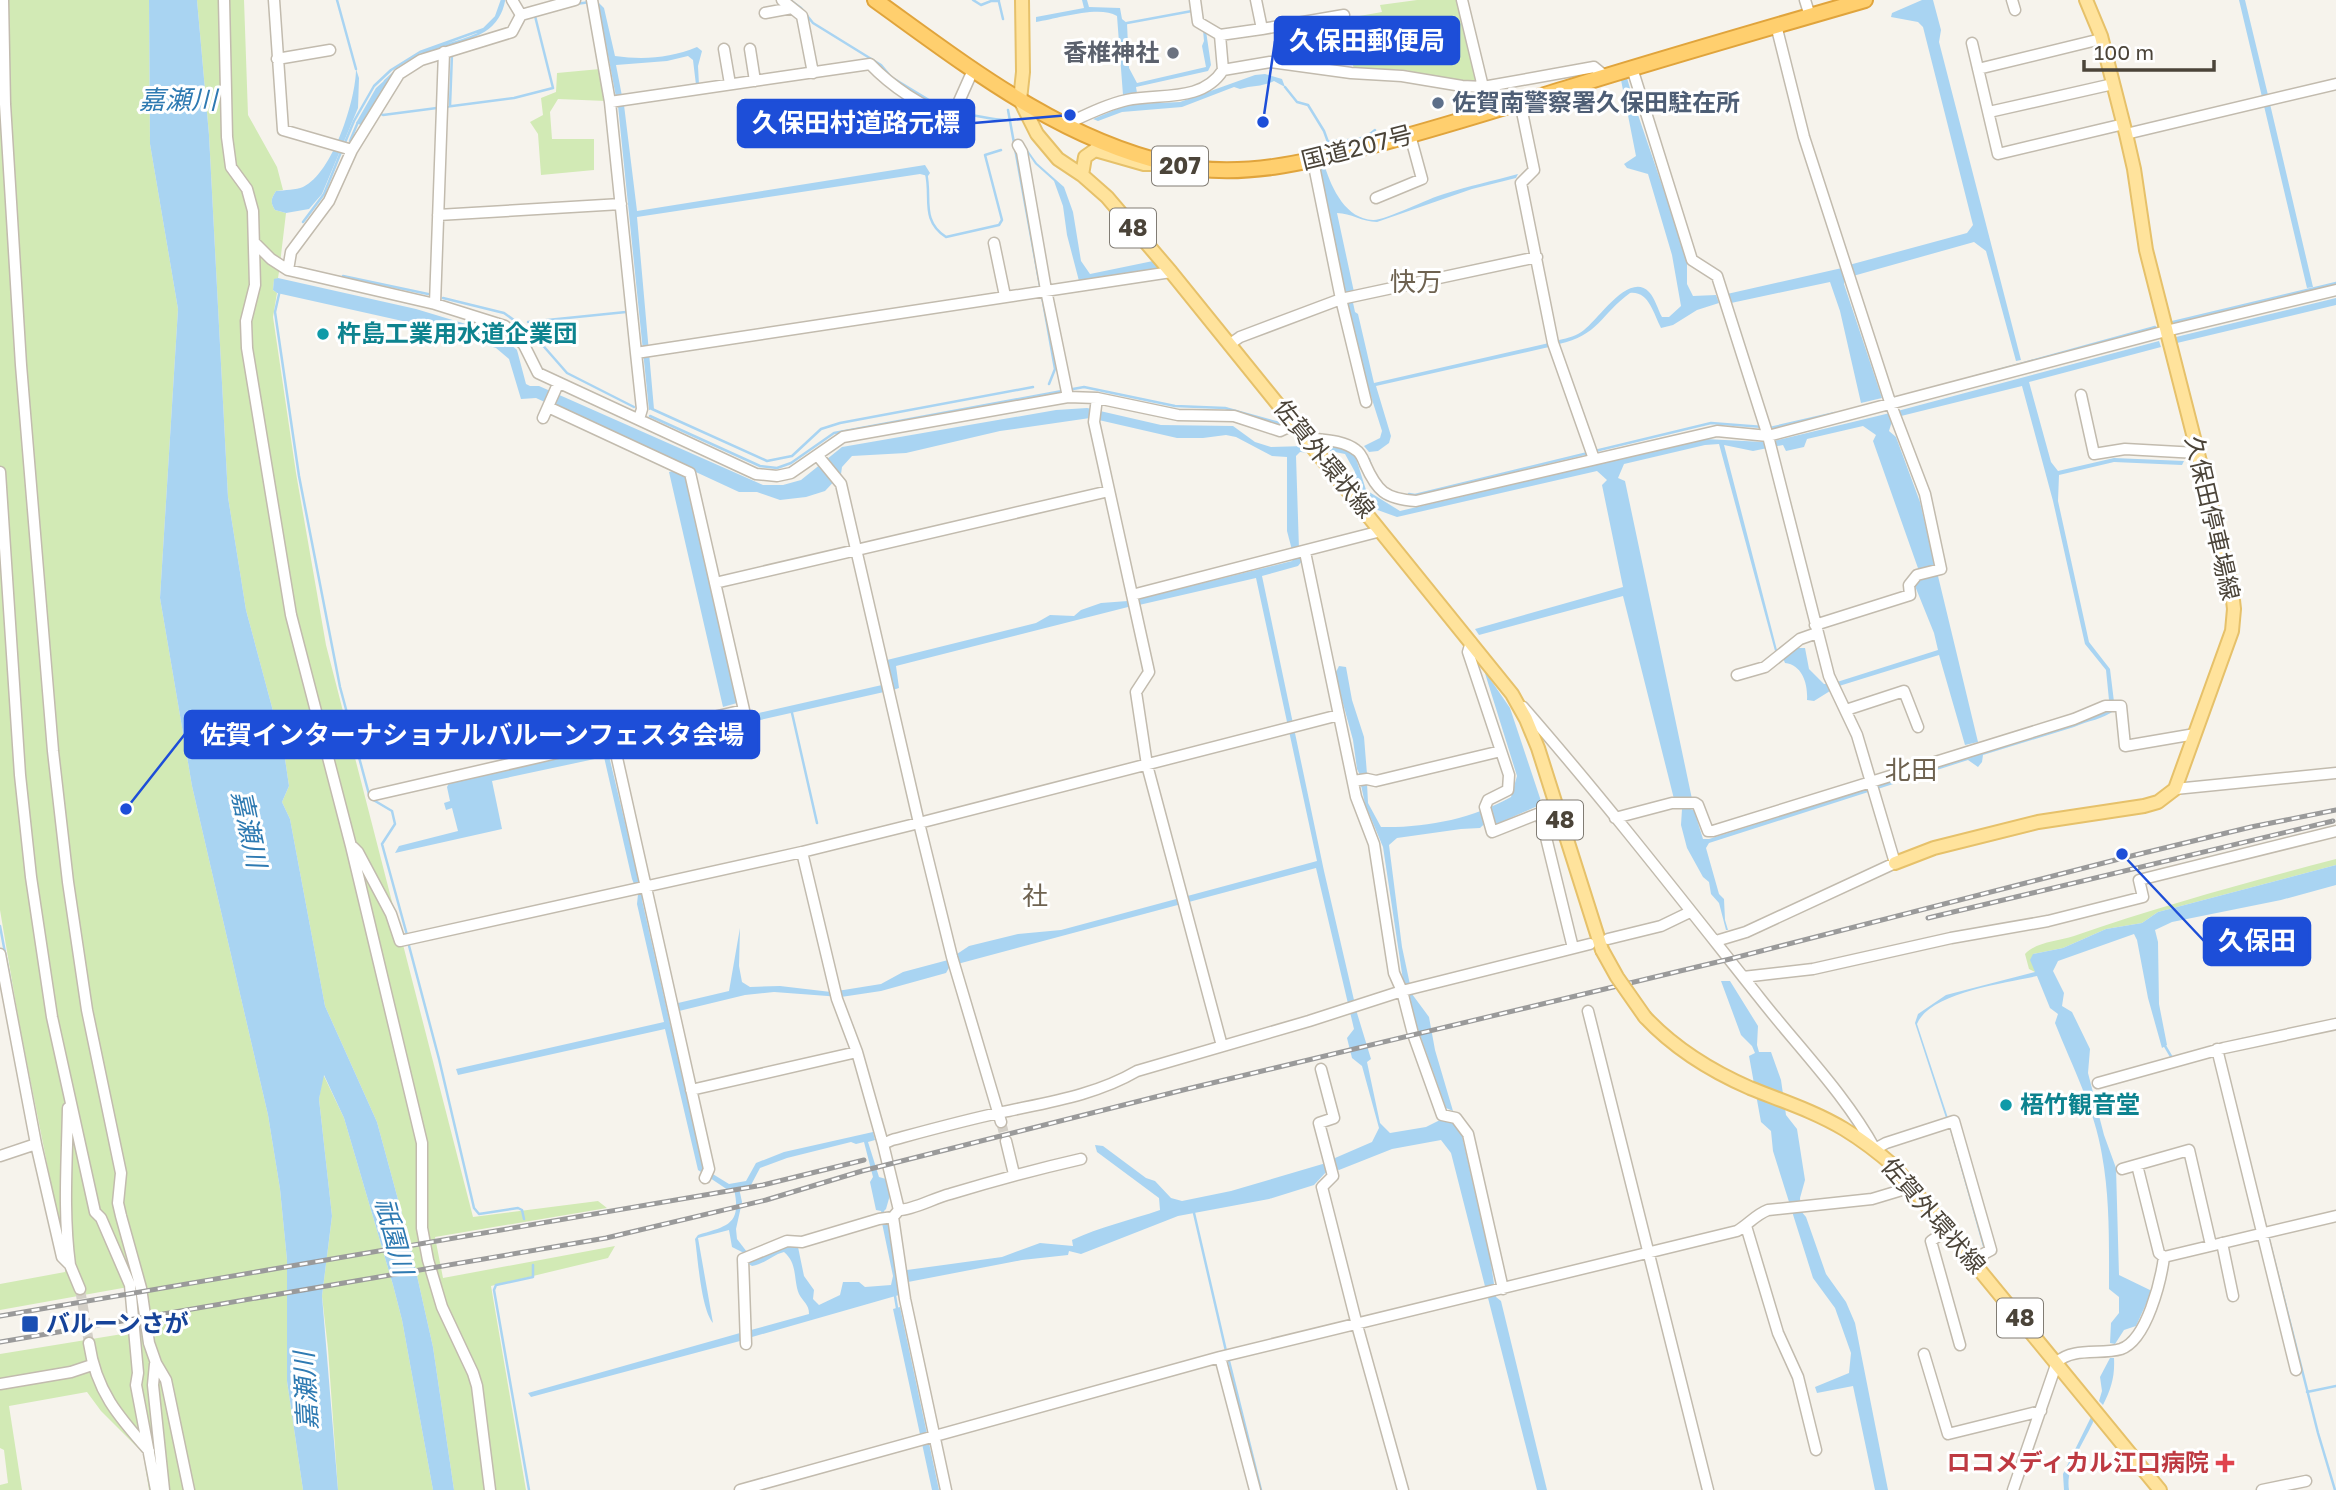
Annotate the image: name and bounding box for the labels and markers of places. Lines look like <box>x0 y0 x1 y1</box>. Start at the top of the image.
callout: 久保田郵便局 <box>1275 17 1459 64</box>
place label: 香椎神社 <box>1063 37 1159 66</box>
marker: 香椎神社 <box>1165 45 1181 61</box>
place label: 佐賀南警察署久保田駐在所 <box>1452 87 1740 116</box>
marker: 佐賀南警察署久保田駐在所 <box>1430 95 1446 111</box>
callout: 久保田村道路元標 <box>738 100 974 147</box>
place label: 杵島工業用水道企業団 <box>337 318 577 347</box>
marker: 杵島工業用水道企業団 <box>315 326 331 342</box>
callout: 佐賀インターナショナルバルーンフェスタ会場 <box>185 711 759 758</box>
callout: 久保田 <box>2204 918 2310 965</box>
place label: 梧竹観音堂 <box>2020 1089 2140 1118</box>
marker: 梧竹観音堂 <box>1998 1097 2014 1113</box>
place label: バルーンさが <box>46 1308 189 1337</box>
marker: バルーンさが <box>20 1314 40 1334</box>
place label: ロコメディカル江口病院 <box>1947 1447 2209 1476</box>
marker: ロコメディカル江口病院 <box>2215 1453 2235 1473</box>

